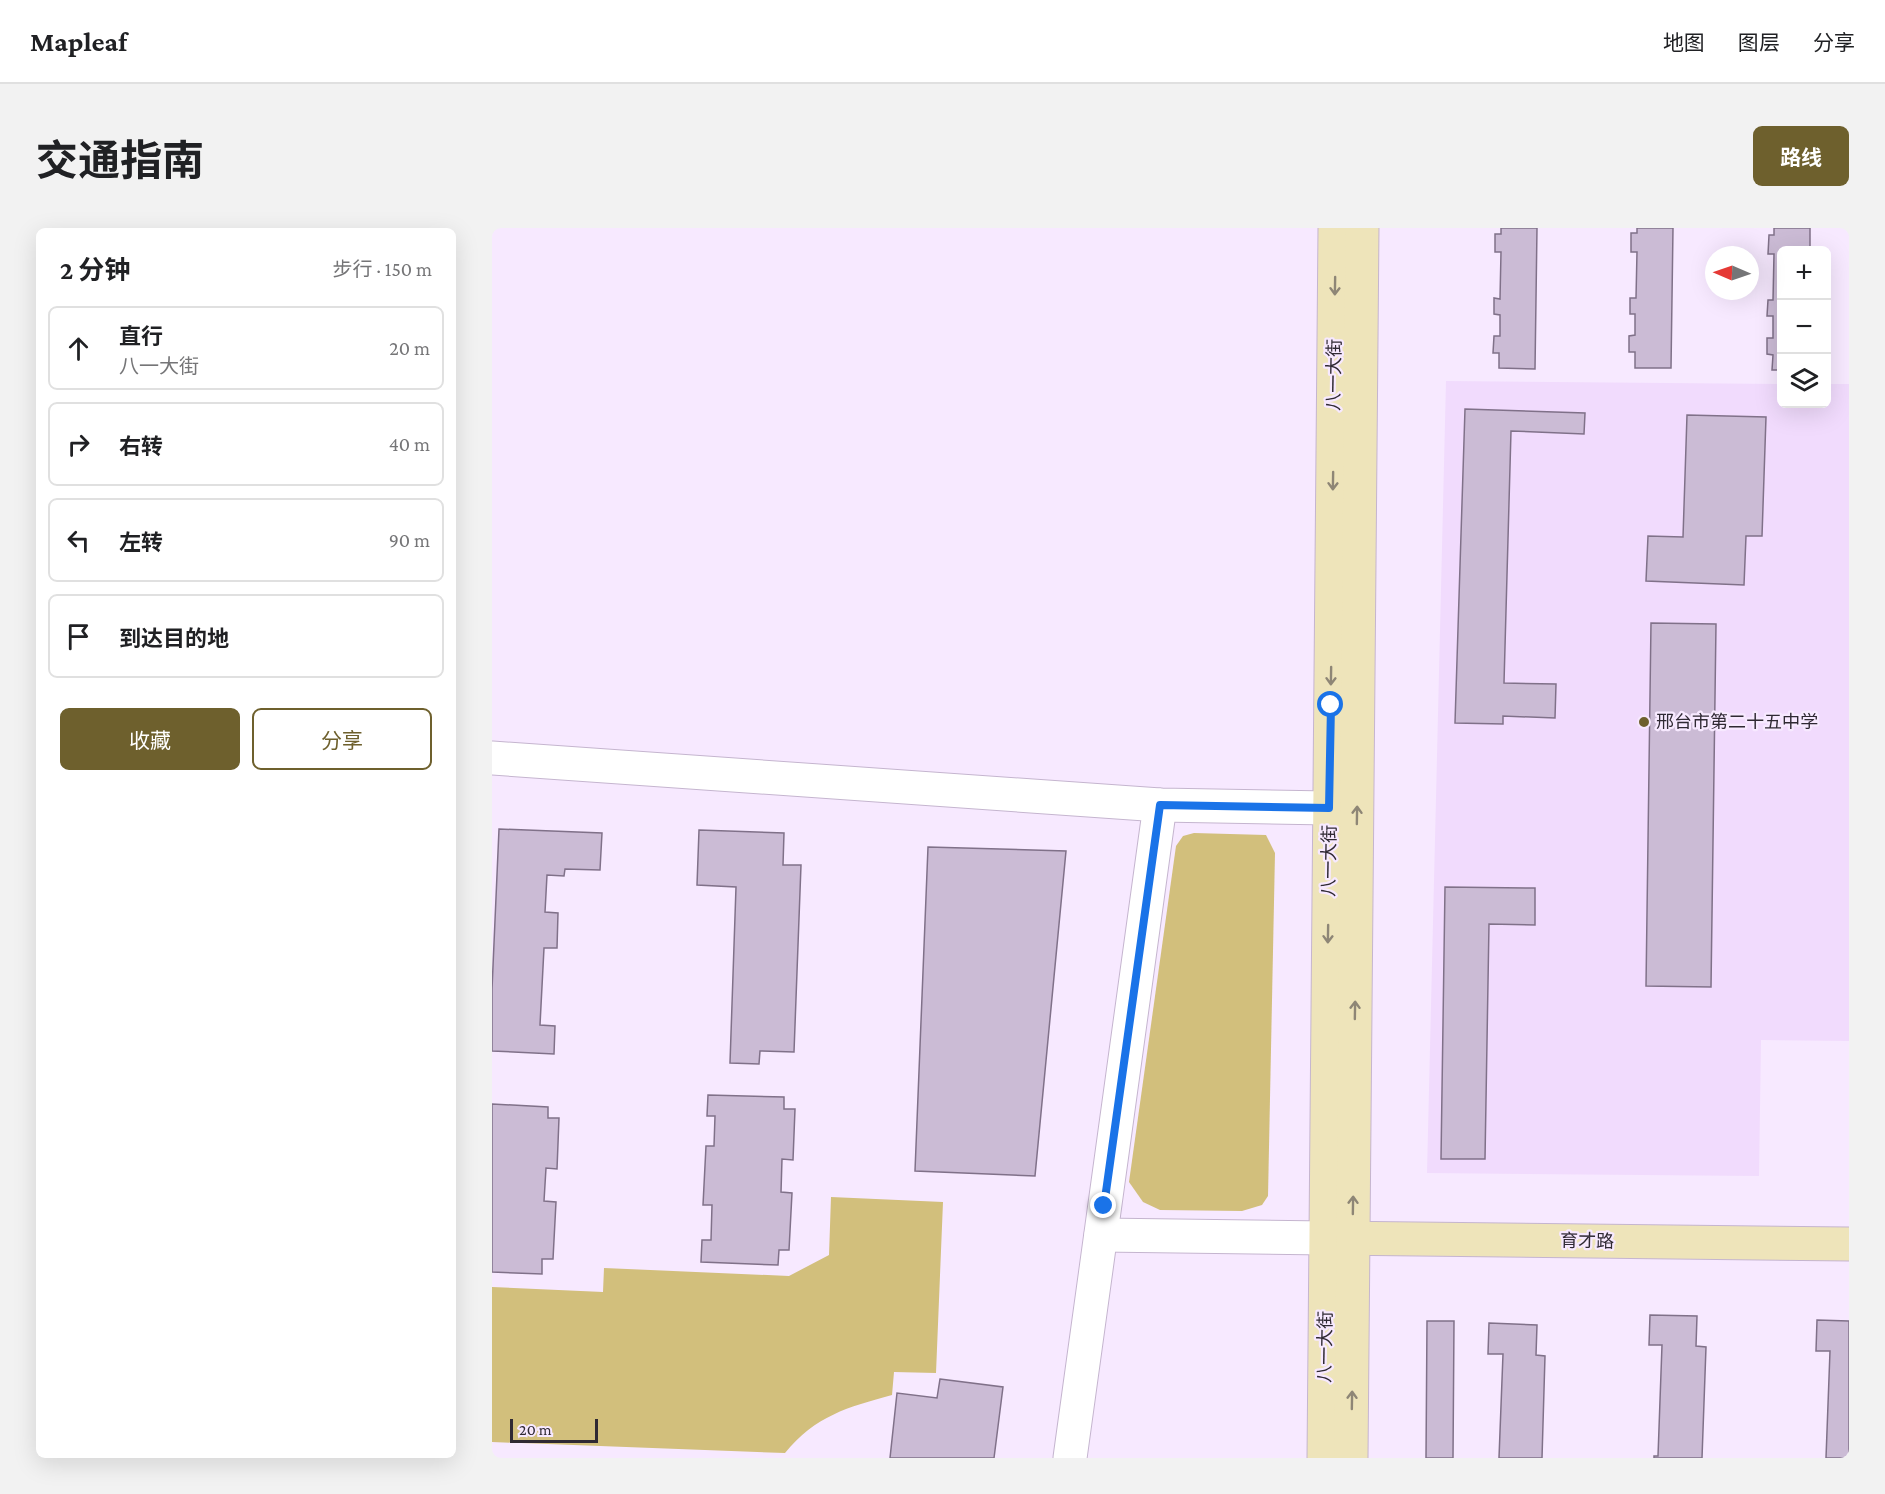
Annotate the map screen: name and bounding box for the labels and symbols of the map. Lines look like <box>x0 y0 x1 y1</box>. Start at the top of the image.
north arrow <box>1705 246 1759 300</box>
one-way arrow <box>1329 276 1340 296</box>
street label: 八一大街 <box>1323 339 1345 411</box>
one-way arrow <box>1327 471 1339 491</box>
one-way arrow <box>1325 666 1337 686</box>
route start <box>1317 691 1343 717</box>
place label: 邢台市第二十五中学 <box>1656 712 1818 732</box>
marker: 邢台市第二十五中学 <box>1637 715 1651 729</box>
one-way arrow <box>1351 805 1363 825</box>
street label: 八一大街 <box>1318 825 1340 897</box>
one-way arrow <box>1322 924 1334 944</box>
one-way arrow <box>1349 1000 1361 1020</box>
route end <box>1090 1192 1116 1218</box>
one-way arrow <box>1347 1195 1359 1215</box>
street label: 育才路 <box>1560 1231 1614 1251</box>
street label: 八一大街 <box>1314 1311 1336 1383</box>
one-way arrow <box>1346 1390 1357 1410</box>
scale bar <box>510 1416 598 1444</box>

